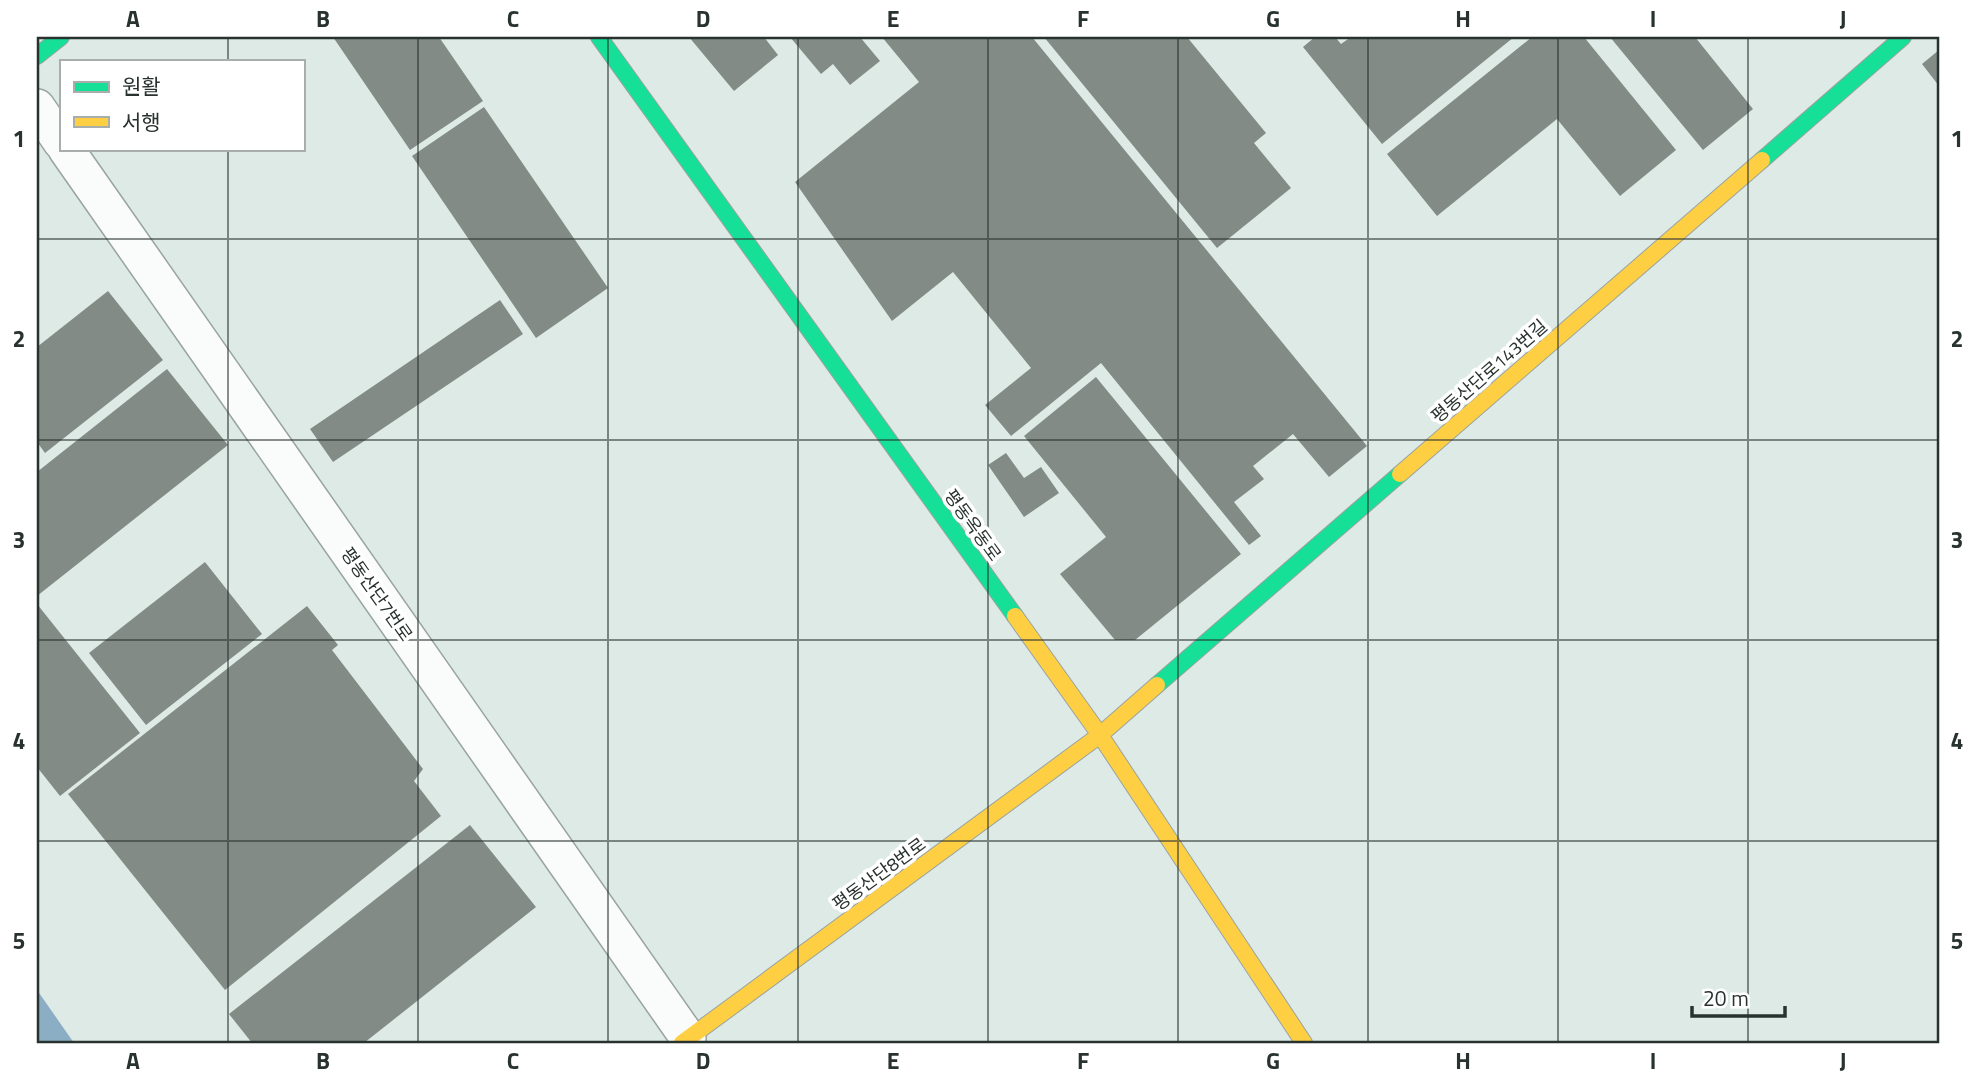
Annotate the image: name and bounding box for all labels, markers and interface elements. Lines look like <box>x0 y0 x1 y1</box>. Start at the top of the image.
text: A <box>126 1 140 36</box>
text: B <box>316 1 330 36</box>
text: C <box>507 1 519 36</box>
text: D <box>696 1 710 36</box>
text: E <box>887 1 899 36</box>
text: F <box>1077 1 1089 36</box>
text: G <box>1266 1 1280 36</box>
text: H <box>1455 1 1471 36</box>
text: I <box>1650 1 1656 36</box>
text: J <box>1840 1 1846 36</box>
legend <box>60 60 304 150</box>
text: 원활 <box>122 70 161 102</box>
text: 서행 <box>122 106 161 138</box>
text: 1 <box>13 121 25 156</box>
text: 1 <box>1951 121 1963 156</box>
street label: 평동산단로143번길 <box>1425 313 1553 429</box>
text: 2 <box>13 321 25 356</box>
text: 2 <box>1951 321 1963 356</box>
street label: 평동옥동로 <box>938 484 1008 566</box>
text: 3 <box>13 522 25 557</box>
text: 3 <box>1951 522 1963 557</box>
street label: 평동산단7번로 <box>335 541 419 647</box>
text: 4 <box>13 723 25 758</box>
text: 4 <box>1951 723 1963 758</box>
street label: 평동산단8번로 <box>827 831 931 917</box>
text: 5 <box>13 923 25 958</box>
text: 5 <box>1951 923 1963 958</box>
scale bar <box>1692 975 1785 1019</box>
text: 20 m <box>1703 982 1749 1014</box>
text: A <box>126 1043 140 1078</box>
text: B <box>316 1043 330 1078</box>
text: C <box>507 1043 519 1078</box>
text: D <box>696 1043 710 1078</box>
text: E <box>887 1043 899 1078</box>
text: F <box>1077 1043 1089 1078</box>
text: G <box>1266 1043 1280 1078</box>
text: H <box>1455 1043 1471 1078</box>
text: I <box>1650 1043 1656 1078</box>
text: J <box>1840 1043 1846 1078</box>

